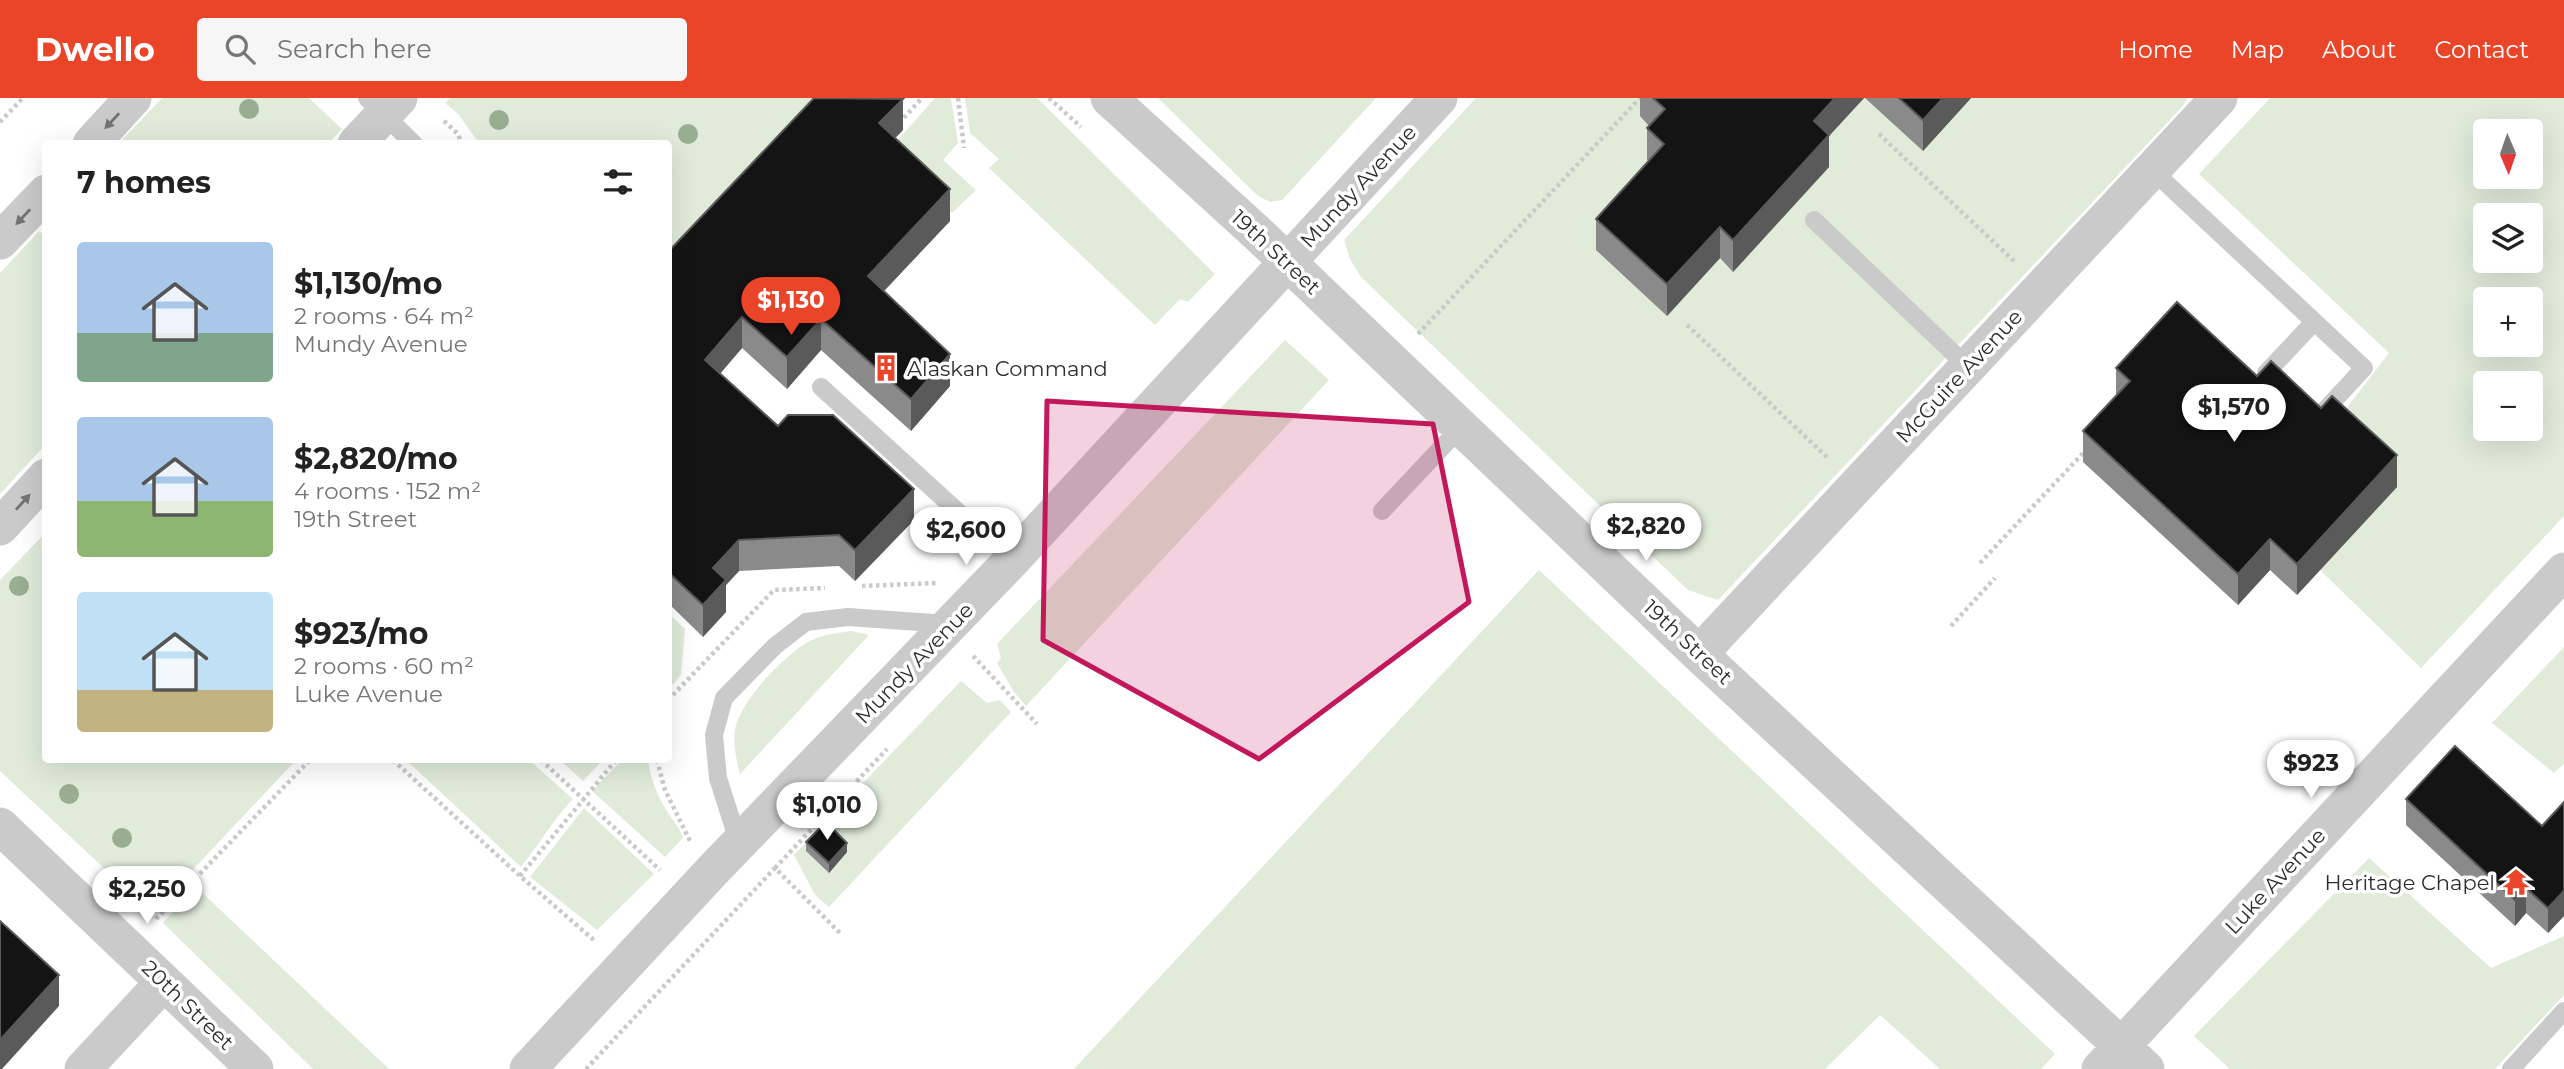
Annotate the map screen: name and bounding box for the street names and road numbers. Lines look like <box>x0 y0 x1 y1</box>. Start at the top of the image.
street label: Mundy Avenue <box>1295 119 1421 253</box>
street label: 19th Street <box>1226 205 1326 299</box>
street label: McGuire Avenue <box>1891 304 2027 448</box>
street label: 19th Street <box>1638 595 1738 689</box>
street label: Mundy Avenue <box>850 597 978 729</box>
street label: Luke Avenue <box>2220 823 2330 939</box>
street label: 20th Street <box>137 955 239 1055</box>

